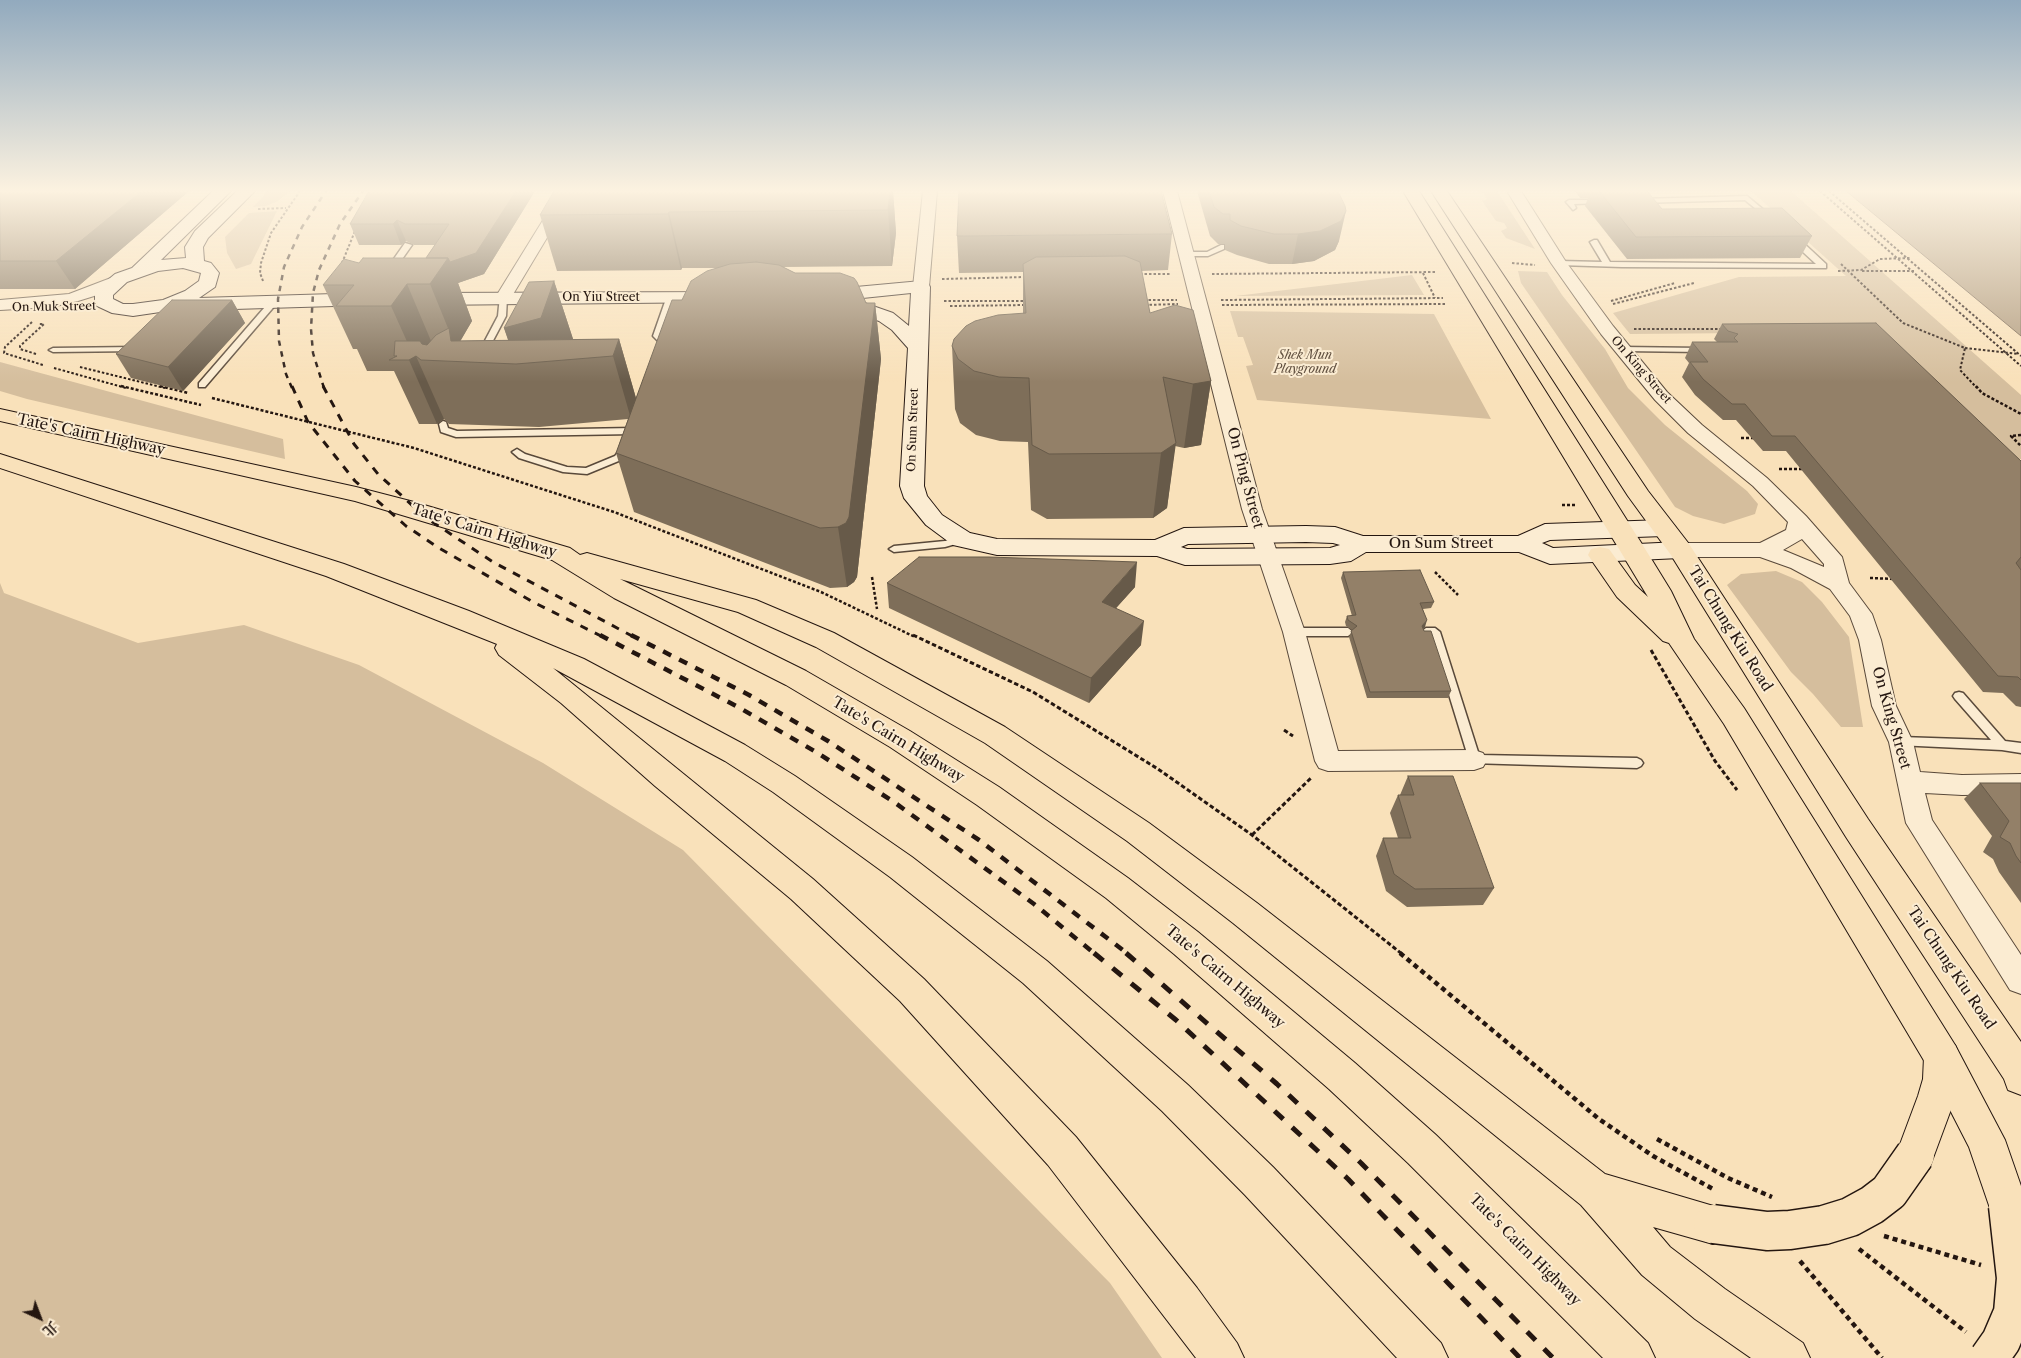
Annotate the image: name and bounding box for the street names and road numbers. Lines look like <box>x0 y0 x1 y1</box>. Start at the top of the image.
street label: On Yiu Street <box>562 291 640 305</box>
street label: On Muk Street <box>12 299 96 315</box>
street label: On King Street <box>1608 333 1674 407</box>
street label: On Sum Street <box>904 388 922 472</box>
street label: Tate's Cairn Highway <box>15 411 167 459</box>
street label: On Ping Street <box>1223 425 1267 531</box>
street label: Tate's Cairn Highway <box>409 500 559 562</box>
street label: On Sum Street <box>1389 535 1493 553</box>
street label: Tai Chung Kiu Road <box>1684 563 1776 695</box>
street label: On King Street <box>1868 665 1914 771</box>
street label: Tate's Cairn Highway <box>829 693 967 787</box>
street label: Tai Chung Kiu Road <box>1903 903 1999 1033</box>
street label: Tate's Cairn Highway <box>1161 922 1289 1032</box>
street label: Tate's Cairn Highway <box>1465 1190 1585 1310</box>

